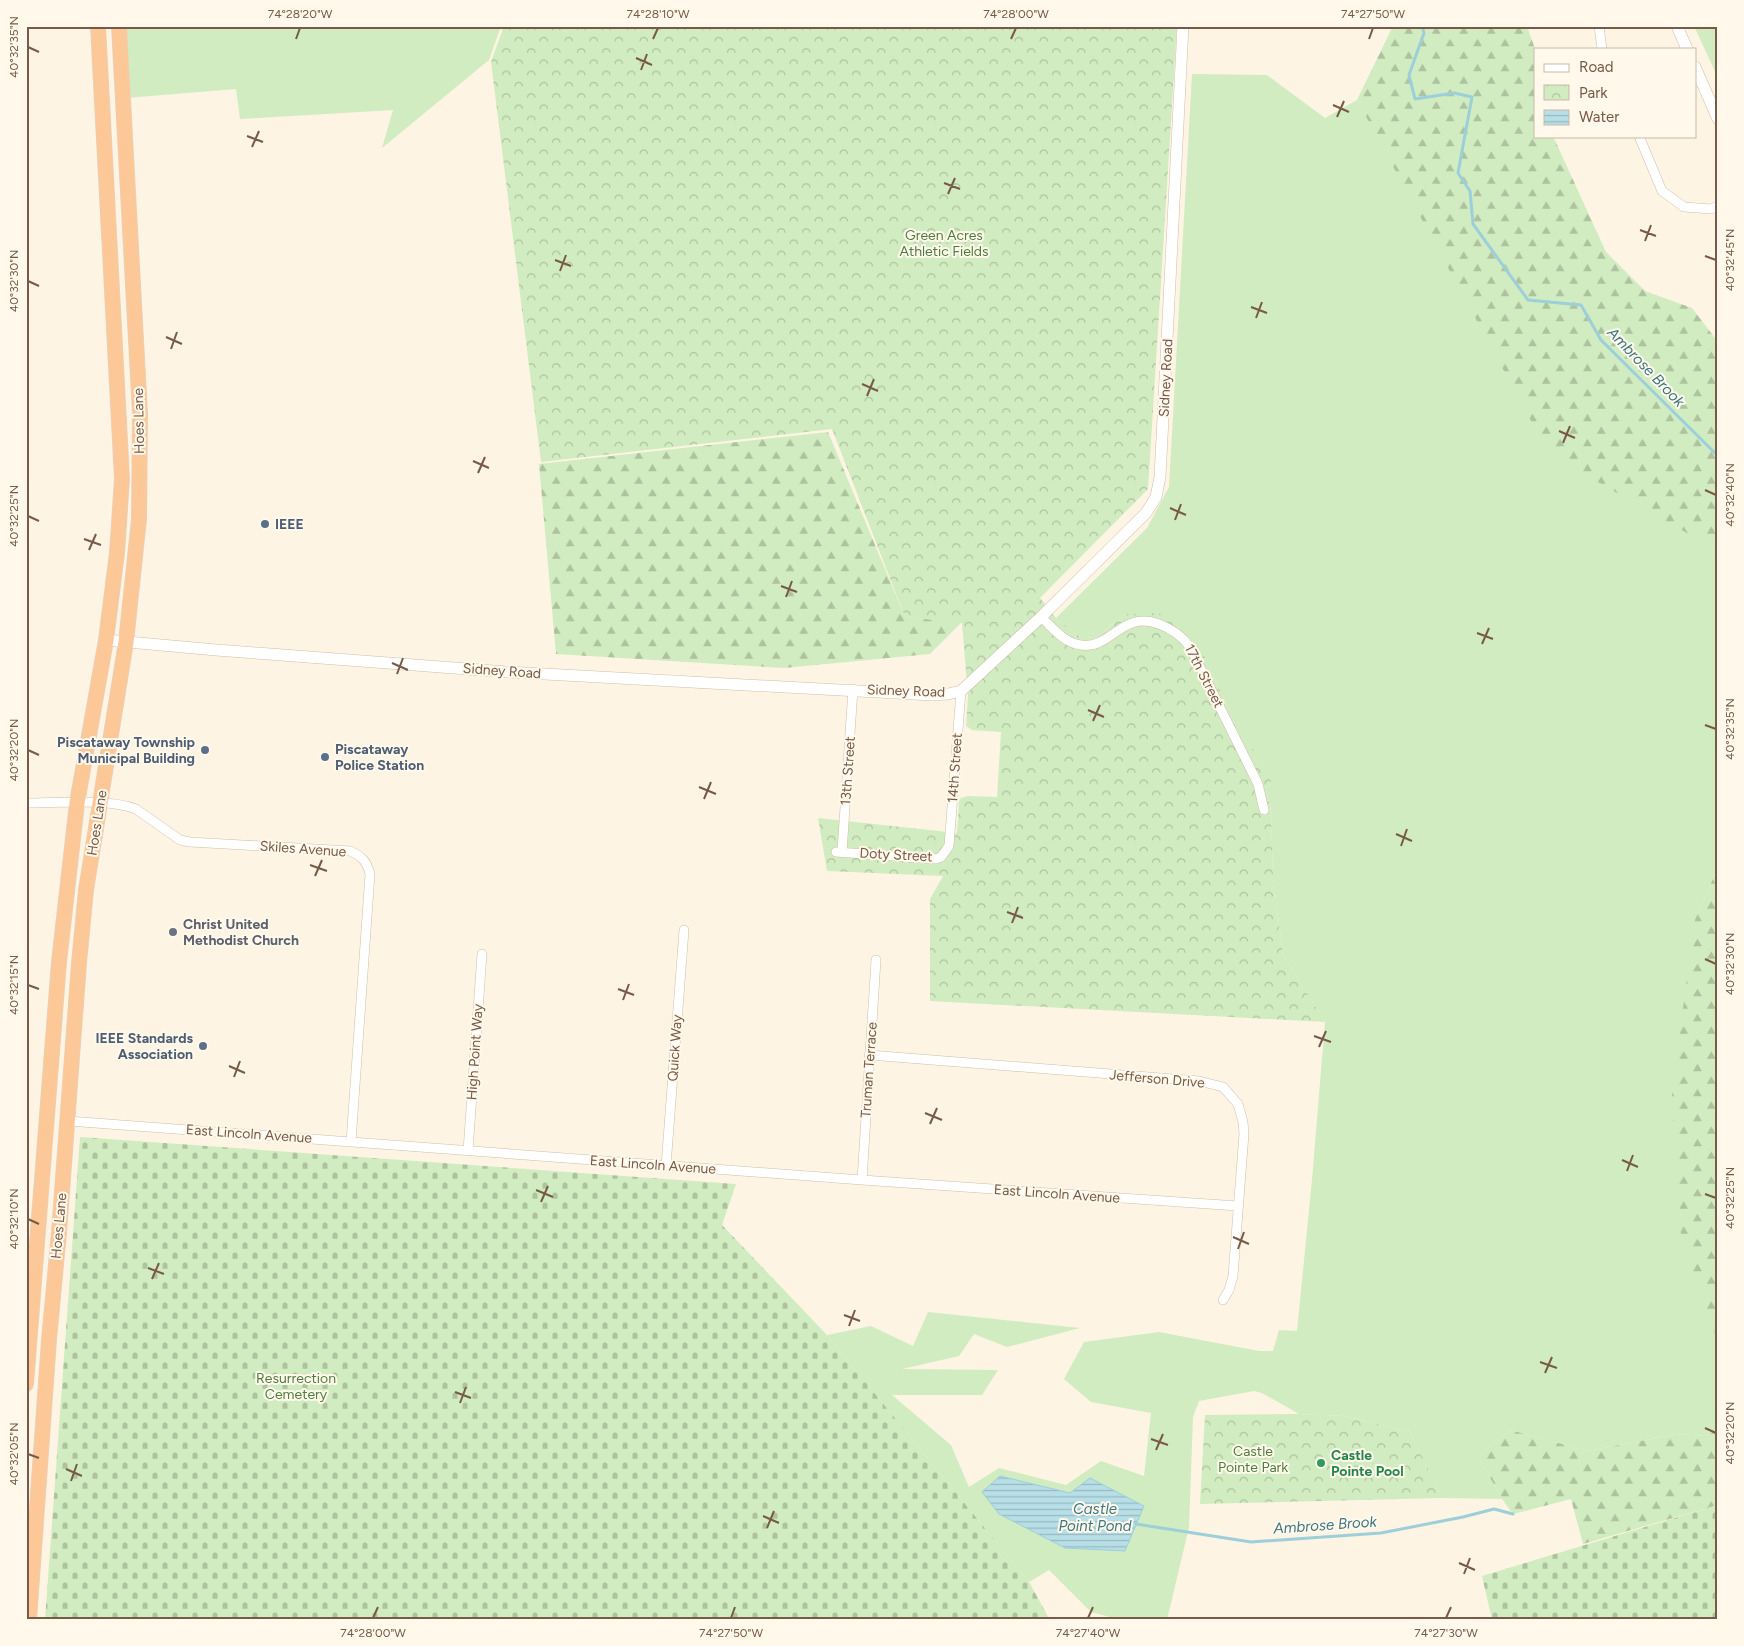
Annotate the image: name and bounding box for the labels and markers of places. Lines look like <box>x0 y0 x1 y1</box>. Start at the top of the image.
place label: IEEE <box>275 516 304 533</box>
marker: IEEE <box>259 518 271 530</box>
place label: Piscataway Township Municipal Building <box>57 734 195 767</box>
place label: Piscataway Police Station <box>335 741 424 774</box>
marker: Piscataway Township Municipal Building <box>199 744 211 756</box>
marker: Piscataway Police Station <box>319 751 331 763</box>
place label: Christ United Methodist Church <box>183 916 299 949</box>
marker: Christ United Methodist Church <box>167 926 179 938</box>
place label: IEEE Standards Association <box>96 1030 193 1063</box>
marker: IEEE Standards Association <box>197 1040 209 1052</box>
place label: Castle Pointe Pool <box>1331 1447 1404 1480</box>
marker: Castle Pointe Pool <box>1315 1457 1327 1469</box>

